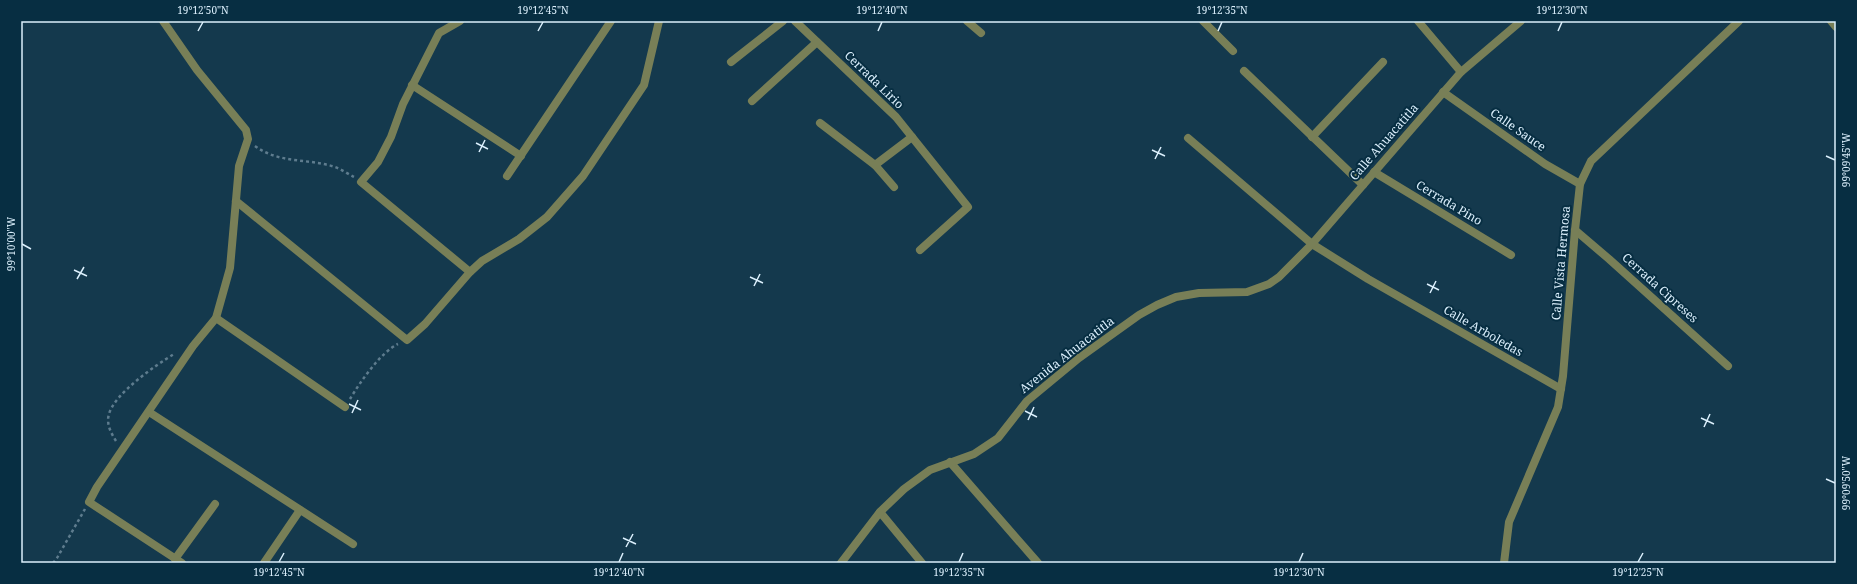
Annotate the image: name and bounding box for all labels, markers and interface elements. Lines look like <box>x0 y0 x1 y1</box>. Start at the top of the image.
text: 19°12'50"N <box>177 3 229 17</box>
text: 19°12'45"N <box>517 3 569 17</box>
text: 19°12'40"N <box>856 3 908 17</box>
text: 19°12'35"N <box>1196 3 1248 17</box>
text: 19°12'30"N <box>1536 3 1588 17</box>
street label: Cerrada Lirio <box>841 47 908 112</box>
street label: Calle Ahuacatitla <box>1345 99 1422 184</box>
street label: Calle Sauce <box>1487 104 1550 155</box>
text: 99°09'45"W <box>1839 132 1853 187</box>
street label: Cerrada Pino <box>1413 176 1486 229</box>
street label: Calle Vista Hermosa <box>1547 205 1574 321</box>
text: 99°10'00"W <box>4 216 18 271</box>
street label: Cerrada Cipreses <box>1619 249 1702 326</box>
street label: Calle Arboledas <box>1440 301 1526 360</box>
street label: Avenida Ahuacatitla <box>1016 312 1118 397</box>
text: 99°09'50"W <box>1839 455 1853 510</box>
text: 19°12'45"N <box>253 565 305 579</box>
text: 19°12'40"N <box>593 565 645 579</box>
text: 19°12'35"N <box>933 565 985 579</box>
text: 19°12'30"N <box>1273 565 1325 579</box>
text: 19°12'25"N <box>1612 565 1664 579</box>

